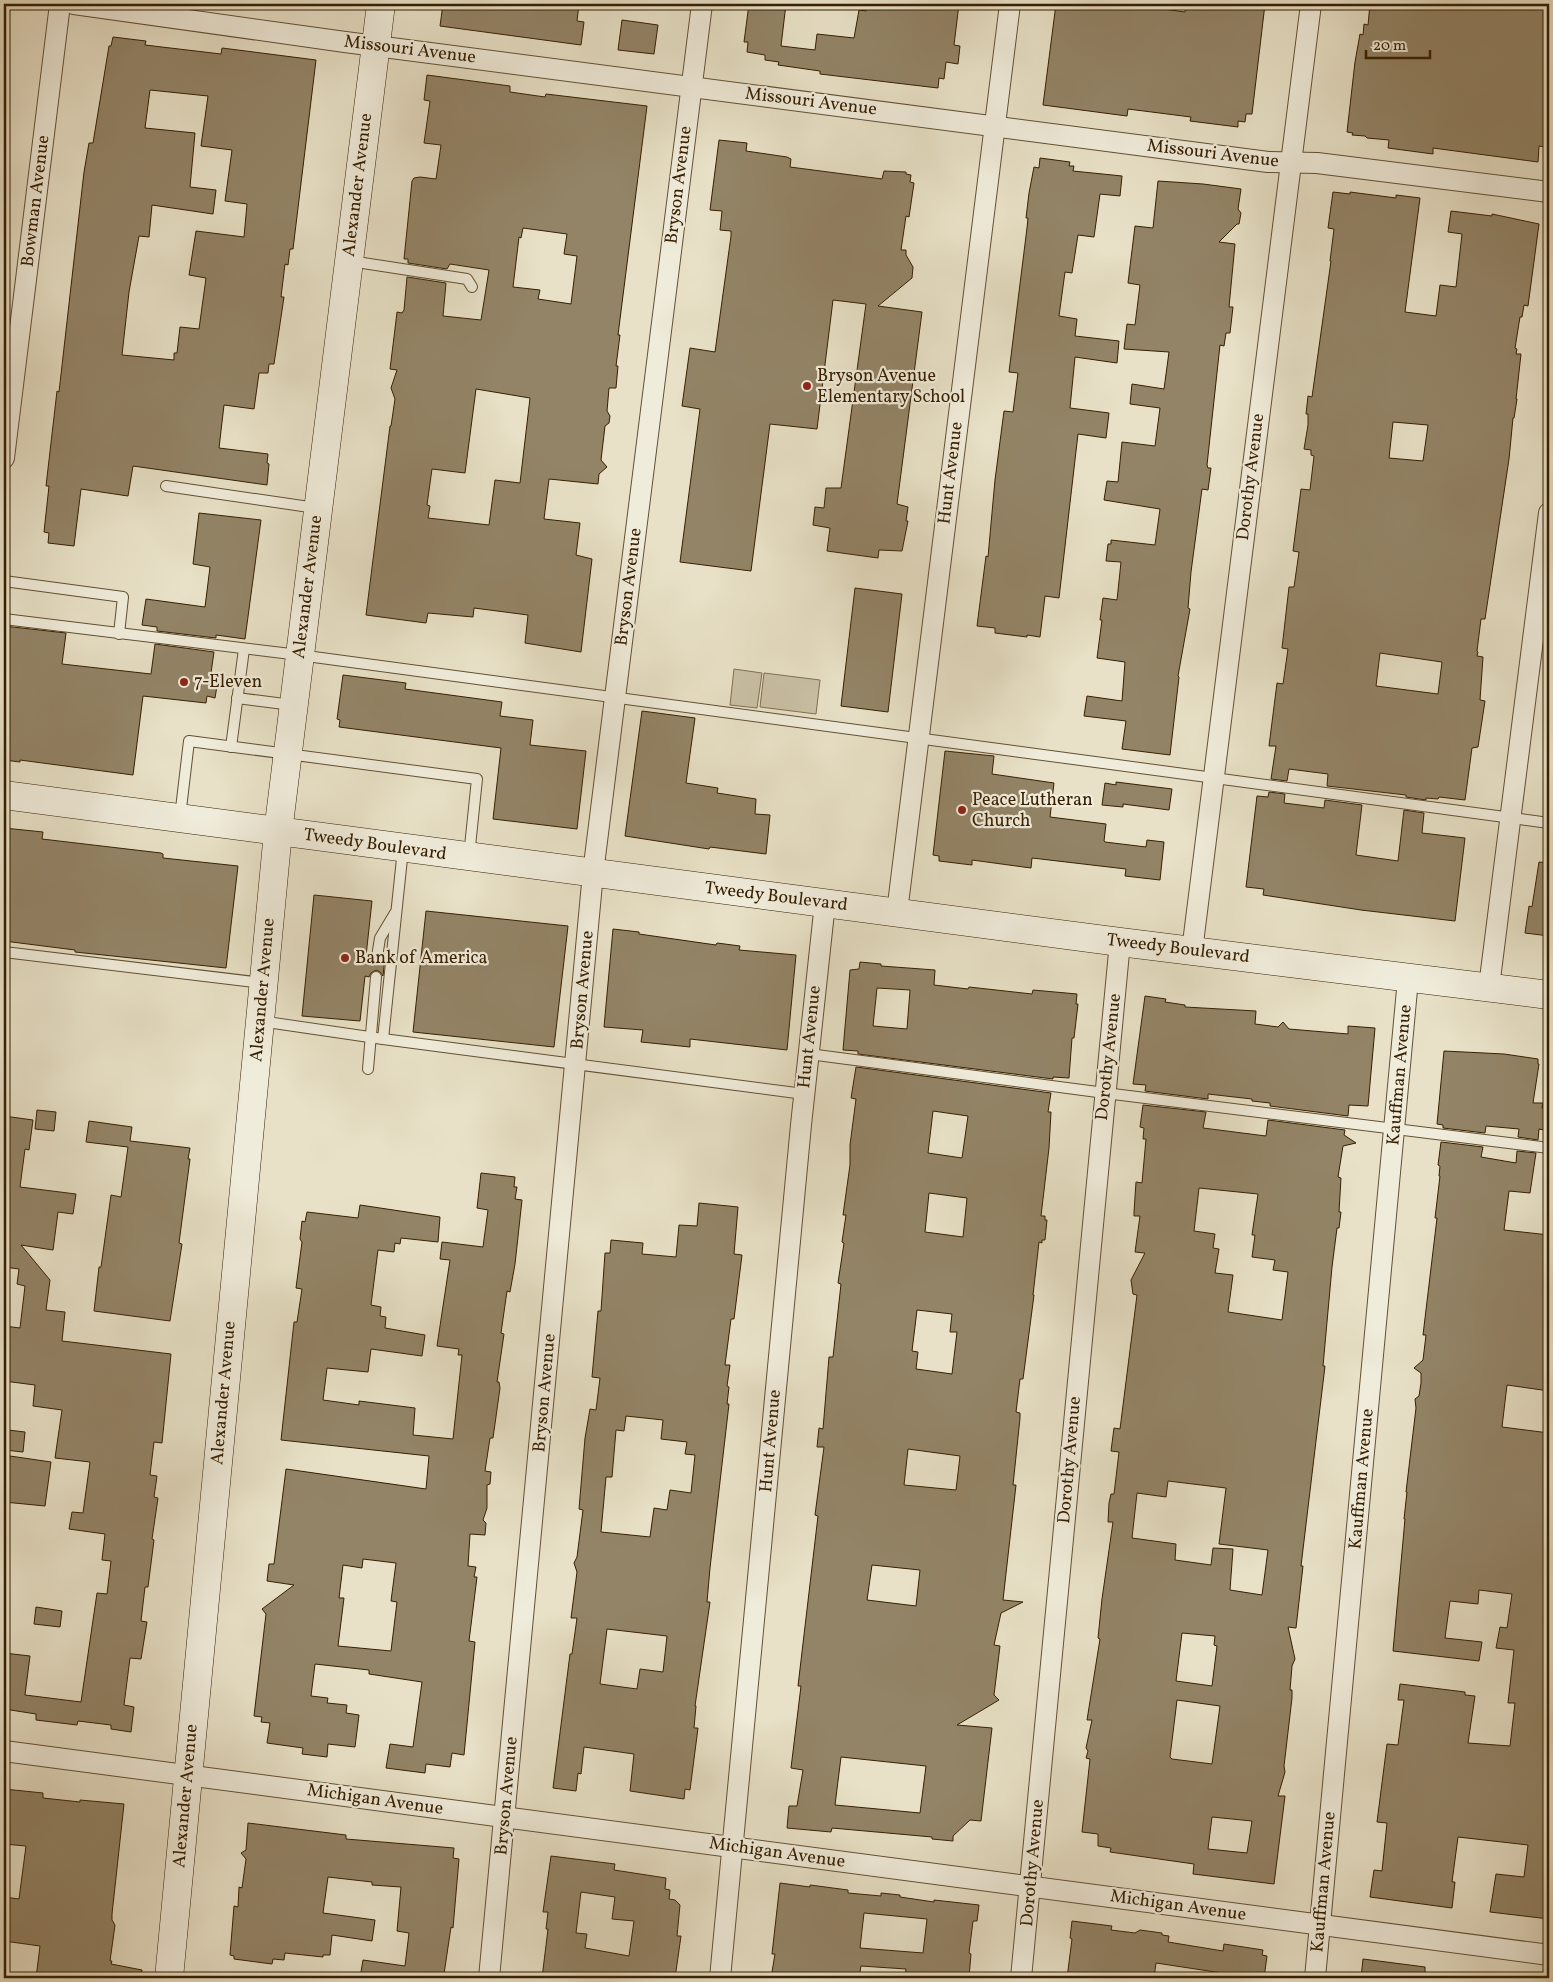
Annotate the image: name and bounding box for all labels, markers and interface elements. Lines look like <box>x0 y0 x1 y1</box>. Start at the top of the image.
scale bar <box>1366 28 1429 60</box>
street label: Missouri Avenue <box>343 30 477 70</box>
text: 20 m <box>1373 36 1406 57</box>
street label: Missouri Avenue <box>744 82 878 122</box>
street label: Alexander Avenue <box>337 112 379 258</box>
street label: Bryson Avenue <box>659 124 699 246</box>
street label: Bowman Avenue <box>16 134 56 268</box>
street label: Missouri Avenue <box>1146 134 1280 174</box>
place label: Bryson Avenue Elementary School <box>817 364 965 410</box>
marker: Bryson Avenue Elementary School <box>801 380 813 392</box>
street label: Dorothy Avenue <box>1231 412 1271 542</box>
street label: Hunt Avenue <box>932 420 970 526</box>
street label: Alexander Avenue <box>287 514 329 660</box>
street label: Bryson Avenue <box>609 526 649 648</box>
place label: 7-Eleven <box>194 670 262 695</box>
marker: 7-Eleven <box>178 676 190 688</box>
place label: Peace Lutheran Church <box>972 788 1093 834</box>
marker: Peace Lutheran Church <box>956 804 968 816</box>
street label: Tweedy Boulevard <box>302 823 448 867</box>
street label: Tweedy Boulevard <box>703 876 849 918</box>
street label: Alexander Avenue <box>244 917 282 1063</box>
street label: Tweedy Boulevard <box>1105 928 1251 970</box>
street label: Bryson Avenue <box>565 930 601 1050</box>
place label: Bank of America <box>355 946 488 971</box>
marker: Bank of America <box>339 952 351 964</box>
street label: Hunt Avenue <box>792 984 828 1090</box>
street label: Dorothy Avenue <box>1090 992 1128 1122</box>
street label: Kauffman Avenue <box>1381 1003 1419 1147</box>
street label: Alexander Avenue <box>205 1320 243 1466</box>
street label: Bryson Avenue <box>527 1333 563 1453</box>
street label: Hunt Avenue <box>754 1388 788 1494</box>
street label: Dorothy Avenue <box>1052 1395 1088 1525</box>
street label: Kauffman Avenue <box>1343 1407 1381 1551</box>
street label: Alexander Avenue <box>167 1723 205 1869</box>
street label: Bryson Avenue <box>489 1736 525 1856</box>
street label: Michigan Avenue <box>305 1778 445 1822</box>
street label: Dorothy Avenue <box>1015 1798 1051 1928</box>
street label: Kauffman Avenue <box>1305 1810 1343 1954</box>
street label: Michigan Avenue <box>707 1831 847 1875</box>
street label: Michigan Avenue <box>1108 1884 1248 1928</box>

